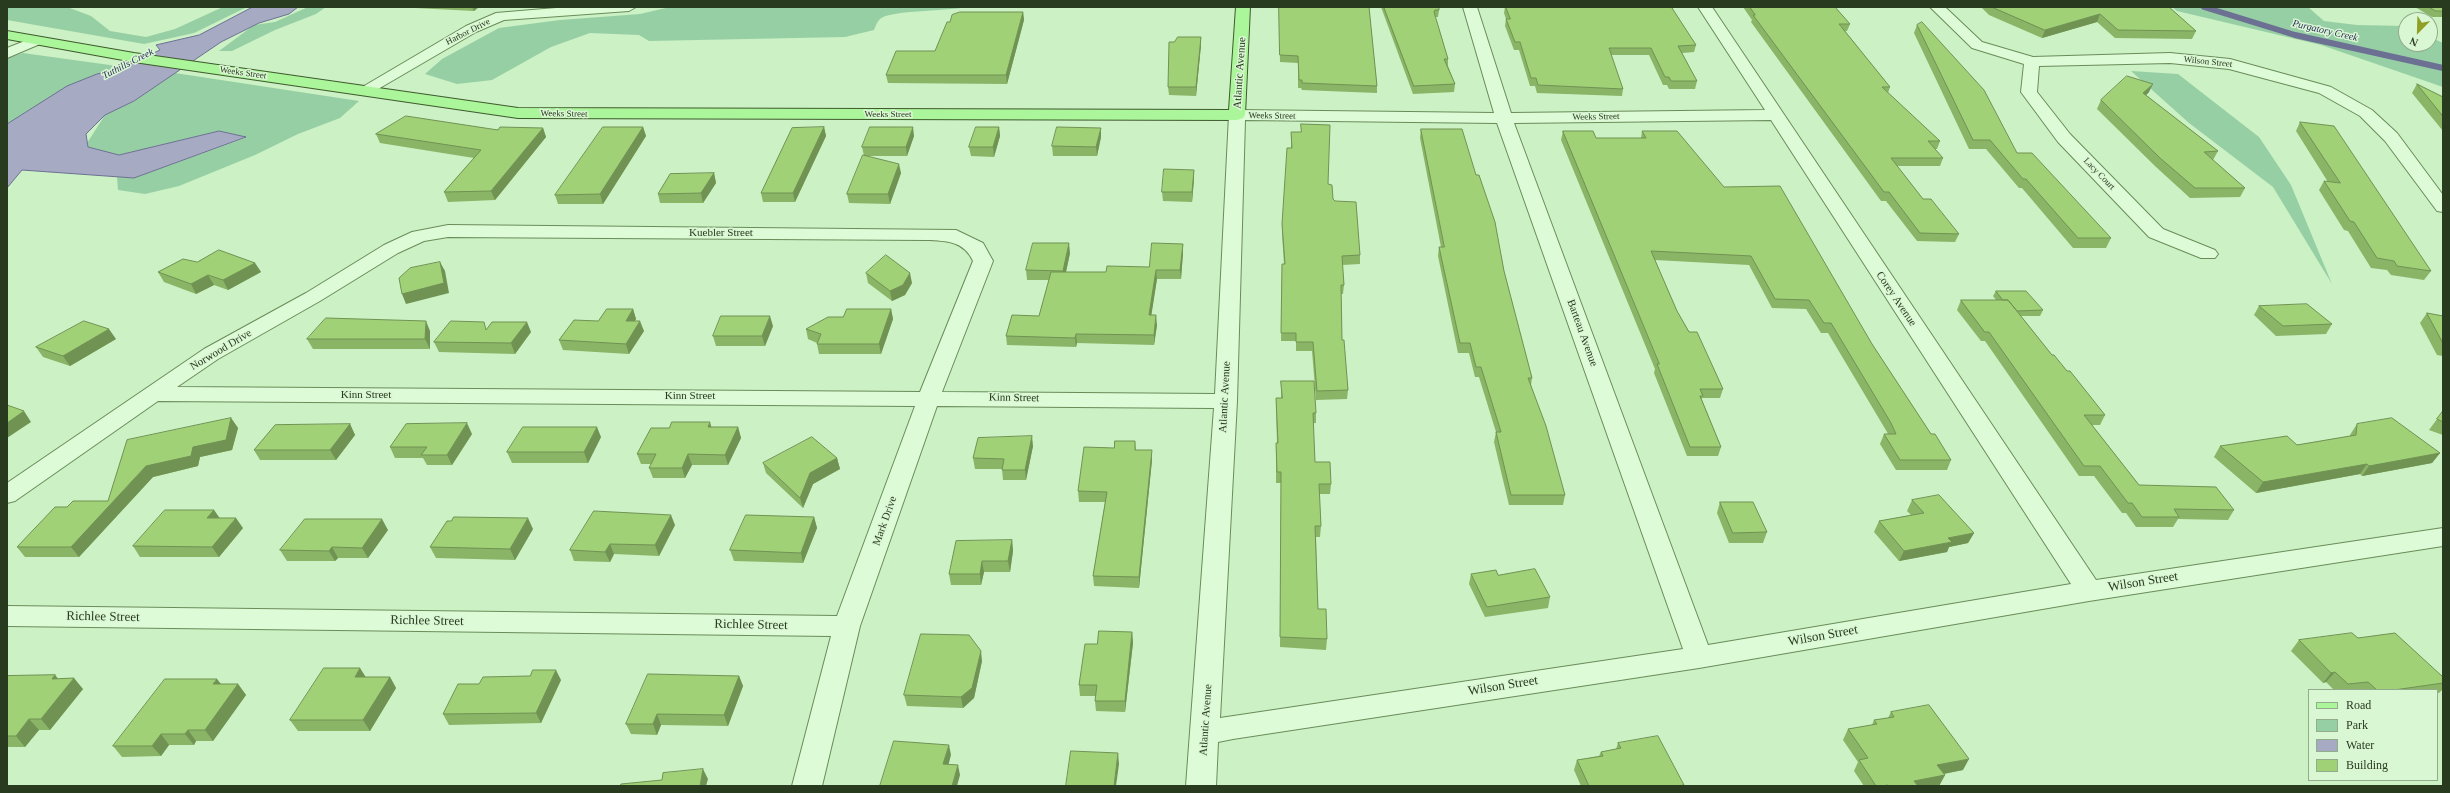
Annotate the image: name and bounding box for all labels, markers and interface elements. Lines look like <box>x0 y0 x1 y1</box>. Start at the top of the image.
north arrow <box>2398 12 2438 52</box>
street label: Harbor Drive <box>444 16 492 48</box>
water label: Purgatory Creek <box>2291 18 2359 44</box>
text: N <box>2408 35 2420 49</box>
street label: Atlantic Avenue <box>1231 37 1249 109</box>
water label: Tuthills Creek <box>100 46 156 82</box>
street label: Wilson Street <box>2183 54 2233 70</box>
street label: Weeks Street <box>219 64 267 82</box>
street label: Weeks Street <box>540 108 588 120</box>
street label: Weeks Street <box>864 110 912 120</box>
street label: Weeks Street <box>1248 110 1296 122</box>
street label: Weeks Street <box>1572 111 1620 123</box>
street label: Lacy Court <box>2081 156 2117 192</box>
street label: Kuebler Street <box>689 226 753 240</box>
street label: Corey Avenue <box>1873 269 1919 329</box>
street label: Barteau Avenue <box>1564 298 1600 368</box>
street label: Norwood Drive <box>188 326 254 374</box>
street label: Atlantic Avenue <box>1217 361 1233 433</box>
street label: Kinn Street <box>341 388 391 402</box>
street label: Kinn Street <box>665 389 715 403</box>
street label: Kinn Street <box>989 391 1039 405</box>
street label: Mark Drive <box>870 494 900 548</box>
street label: Wilson Street <box>2107 569 2179 595</box>
street label: Richlee Street <box>66 609 140 625</box>
street label: Richlee Street <box>390 613 464 629</box>
street label: Richlee Street <box>714 617 788 633</box>
street label: Wilson Street <box>1787 622 1859 650</box>
street label: Wilson Street <box>1467 673 1539 699</box>
street label: Atlantic Avenue <box>1197 684 1215 756</box>
legend <box>2308 689 2438 781</box>
text: Road <box>2346 698 2371 712</box>
text: Park <box>2346 718 2368 732</box>
text: Water <box>2346 738 2374 752</box>
text: Building <box>2346 758 2388 772</box>

